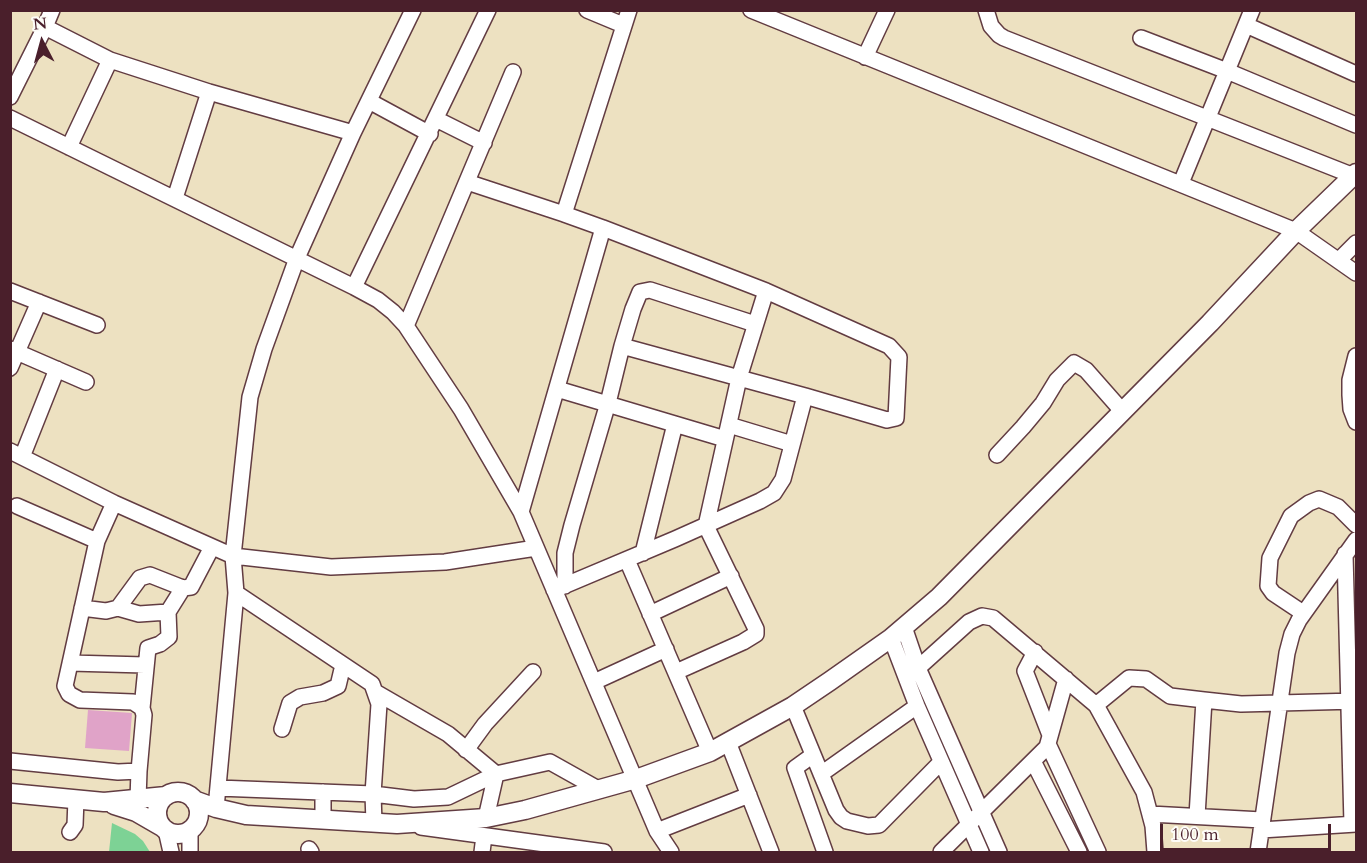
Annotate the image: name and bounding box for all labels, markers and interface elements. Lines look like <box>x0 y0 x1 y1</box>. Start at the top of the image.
north arrow <box>12 12 72 72</box>
text: N <box>32 12 48 36</box>
scale bar <box>1163 812 1334 850</box>
text: 100 m <box>1171 822 1219 847</box>

